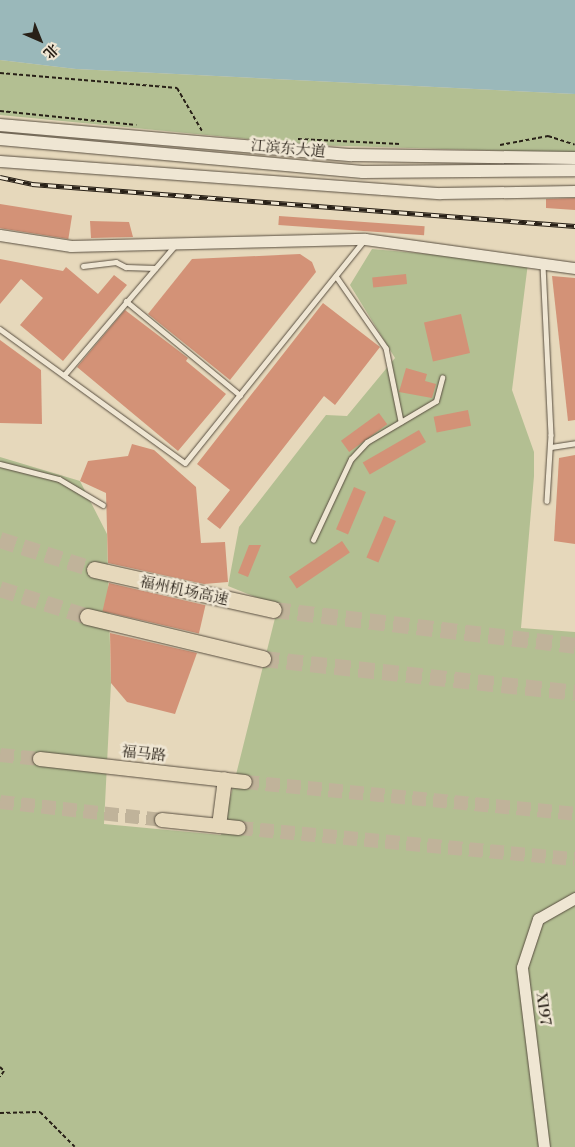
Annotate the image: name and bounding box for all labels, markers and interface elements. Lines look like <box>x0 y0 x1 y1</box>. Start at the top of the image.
north arrow <box>15 15 65 65</box>
text: 北 <box>39 39 62 62</box>
street label: 江滨东大道 <box>250 137 326 161</box>
street label: 福州机场高速 <box>138 573 230 609</box>
street label: 福马路 <box>121 743 167 765</box>
street label: X197 <box>532 992 554 1026</box>

